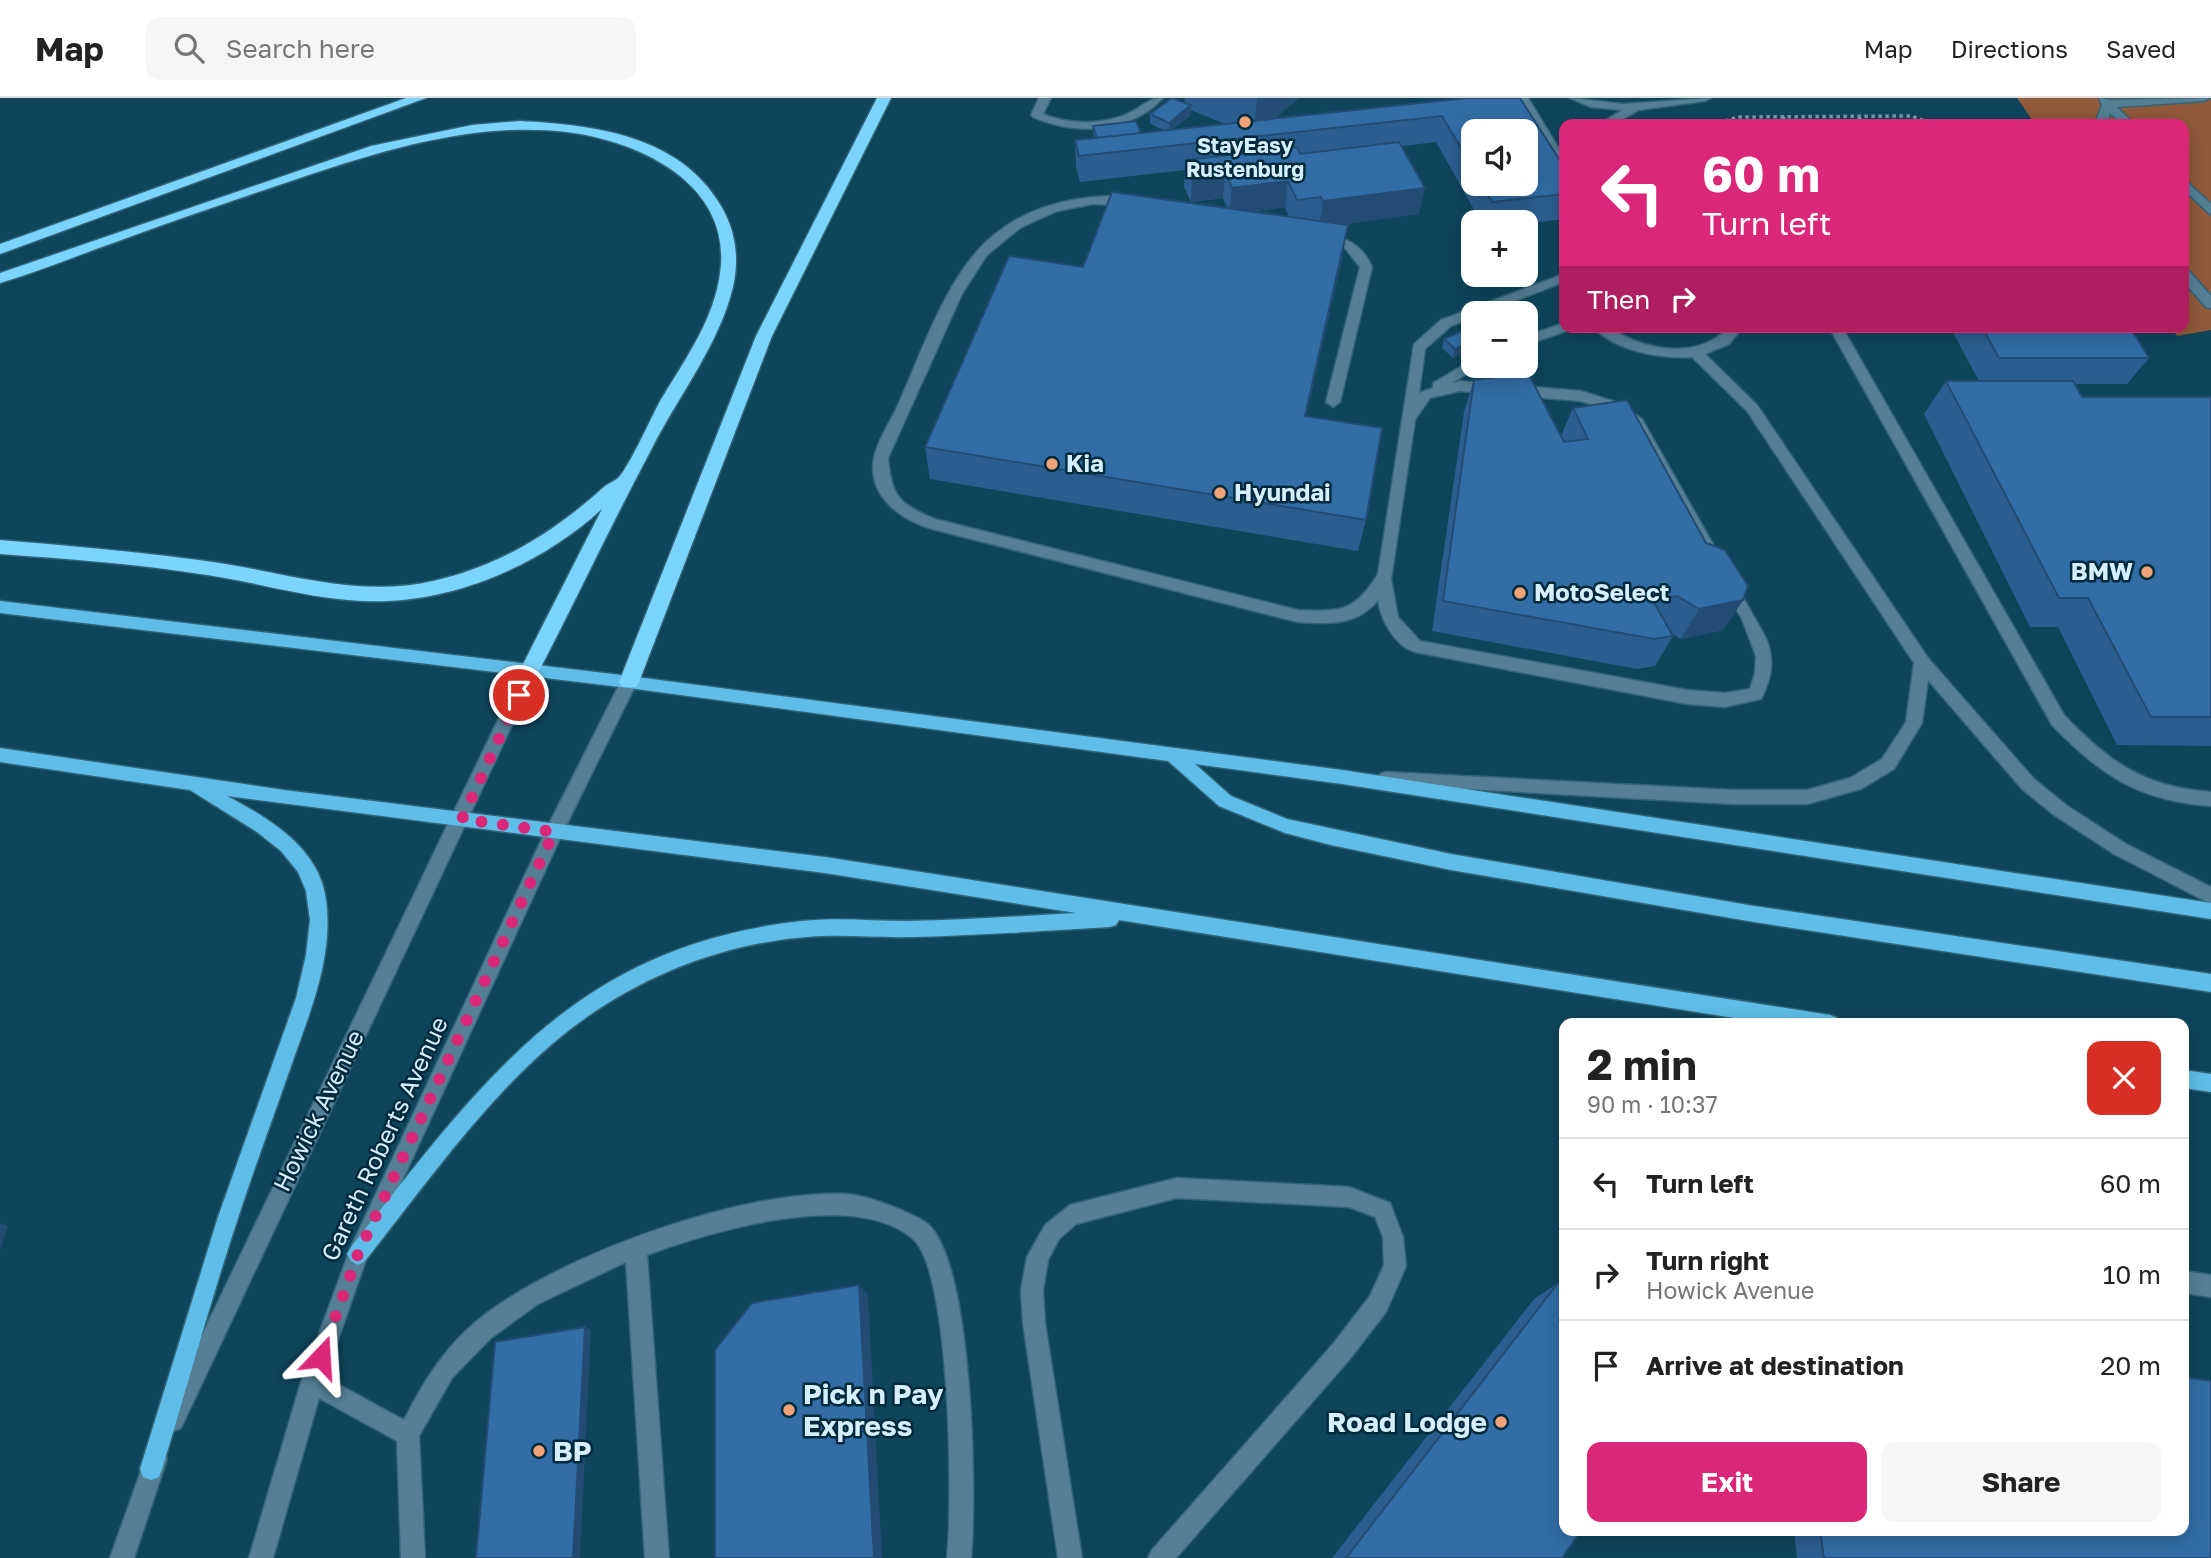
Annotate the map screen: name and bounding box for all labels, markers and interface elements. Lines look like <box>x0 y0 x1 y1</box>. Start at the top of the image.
search box <box>146 17 636 80</box>
text: Map <box>35 29 104 68</box>
icon: search <box>170 29 208 67</box>
text: Search here <box>226 33 375 64</box>
text: Map <box>1864 34 1913 63</box>
text: Directions <box>1951 34 2068 63</box>
text: Saved <box>2106 34 2176 63</box>
marker: StayEasy Rustenburg <box>1237 114 1253 130</box>
map controls <box>1461 119 1538 378</box>
button: sound <box>1461 119 1538 196</box>
place label: StayEasy Rustenburg <box>1186 132 1304 182</box>
text: 60 m <box>1702 144 1820 203</box>
icon: left <box>1587 147 1678 238</box>
text: Turn left <box>1702 204 1831 242</box>
button: + <box>1461 210 1538 287</box>
icon: right <box>1664 280 1702 318</box>
text: Then <box>1587 284 1650 315</box>
button: − <box>1461 301 1538 378</box>
place label: Kia <box>1066 448 1104 477</box>
marker: Kia <box>1044 456 1060 472</box>
place label: Hyundai <box>1234 477 1331 506</box>
marker: Hyundai <box>1212 485 1228 501</box>
place label: BMW <box>2071 556 2133 585</box>
marker: BMW <box>2139 564 2155 580</box>
place label: MotoSelect <box>1534 577 1669 606</box>
marker: MotoSelect <box>1512 585 1528 601</box>
pin <box>489 665 549 725</box>
icon: arrive <box>500 676 538 714</box>
street label: Gareth Roberts Avenue <box>314 1012 453 1265</box>
street label: Howick Avenue <box>266 1025 369 1196</box>
text: 2 min <box>1587 1039 1697 1089</box>
button: close <box>2087 1041 2161 1115</box>
text: 90 m · 10:37 <box>1587 1090 1718 1118</box>
icon: left <box>1587 1165 1625 1203</box>
text: Turn left <box>1646 1168 1754 1199</box>
text: 60 m <box>2100 1168 2161 1199</box>
text: Turn right <box>1646 1245 1769 1276</box>
icon: right <box>1587 1256 1625 1294</box>
text: 10 m <box>2103 1259 2161 1290</box>
text: Howick Avenue <box>1646 1276 1814 1304</box>
position arrow <box>284 1320 358 1394</box>
icon: arrive <box>1587 1347 1625 1385</box>
text: Arrive at destination <box>1646 1350 1904 1381</box>
text: 20 m <box>2100 1350 2161 1381</box>
place label: Pick n Pay Express <box>803 1377 944 1442</box>
marker: Pick n Pay Express <box>781 1402 797 1418</box>
place label: Road Lodge <box>1327 1405 1487 1438</box>
marker: Road Lodge <box>1493 1414 1509 1430</box>
place label: BP <box>553 1434 592 1467</box>
button: Exit <box>1587 1442 1867 1522</box>
button: Share <box>1881 1442 2161 1522</box>
marker: BP <box>531 1443 547 1459</box>

